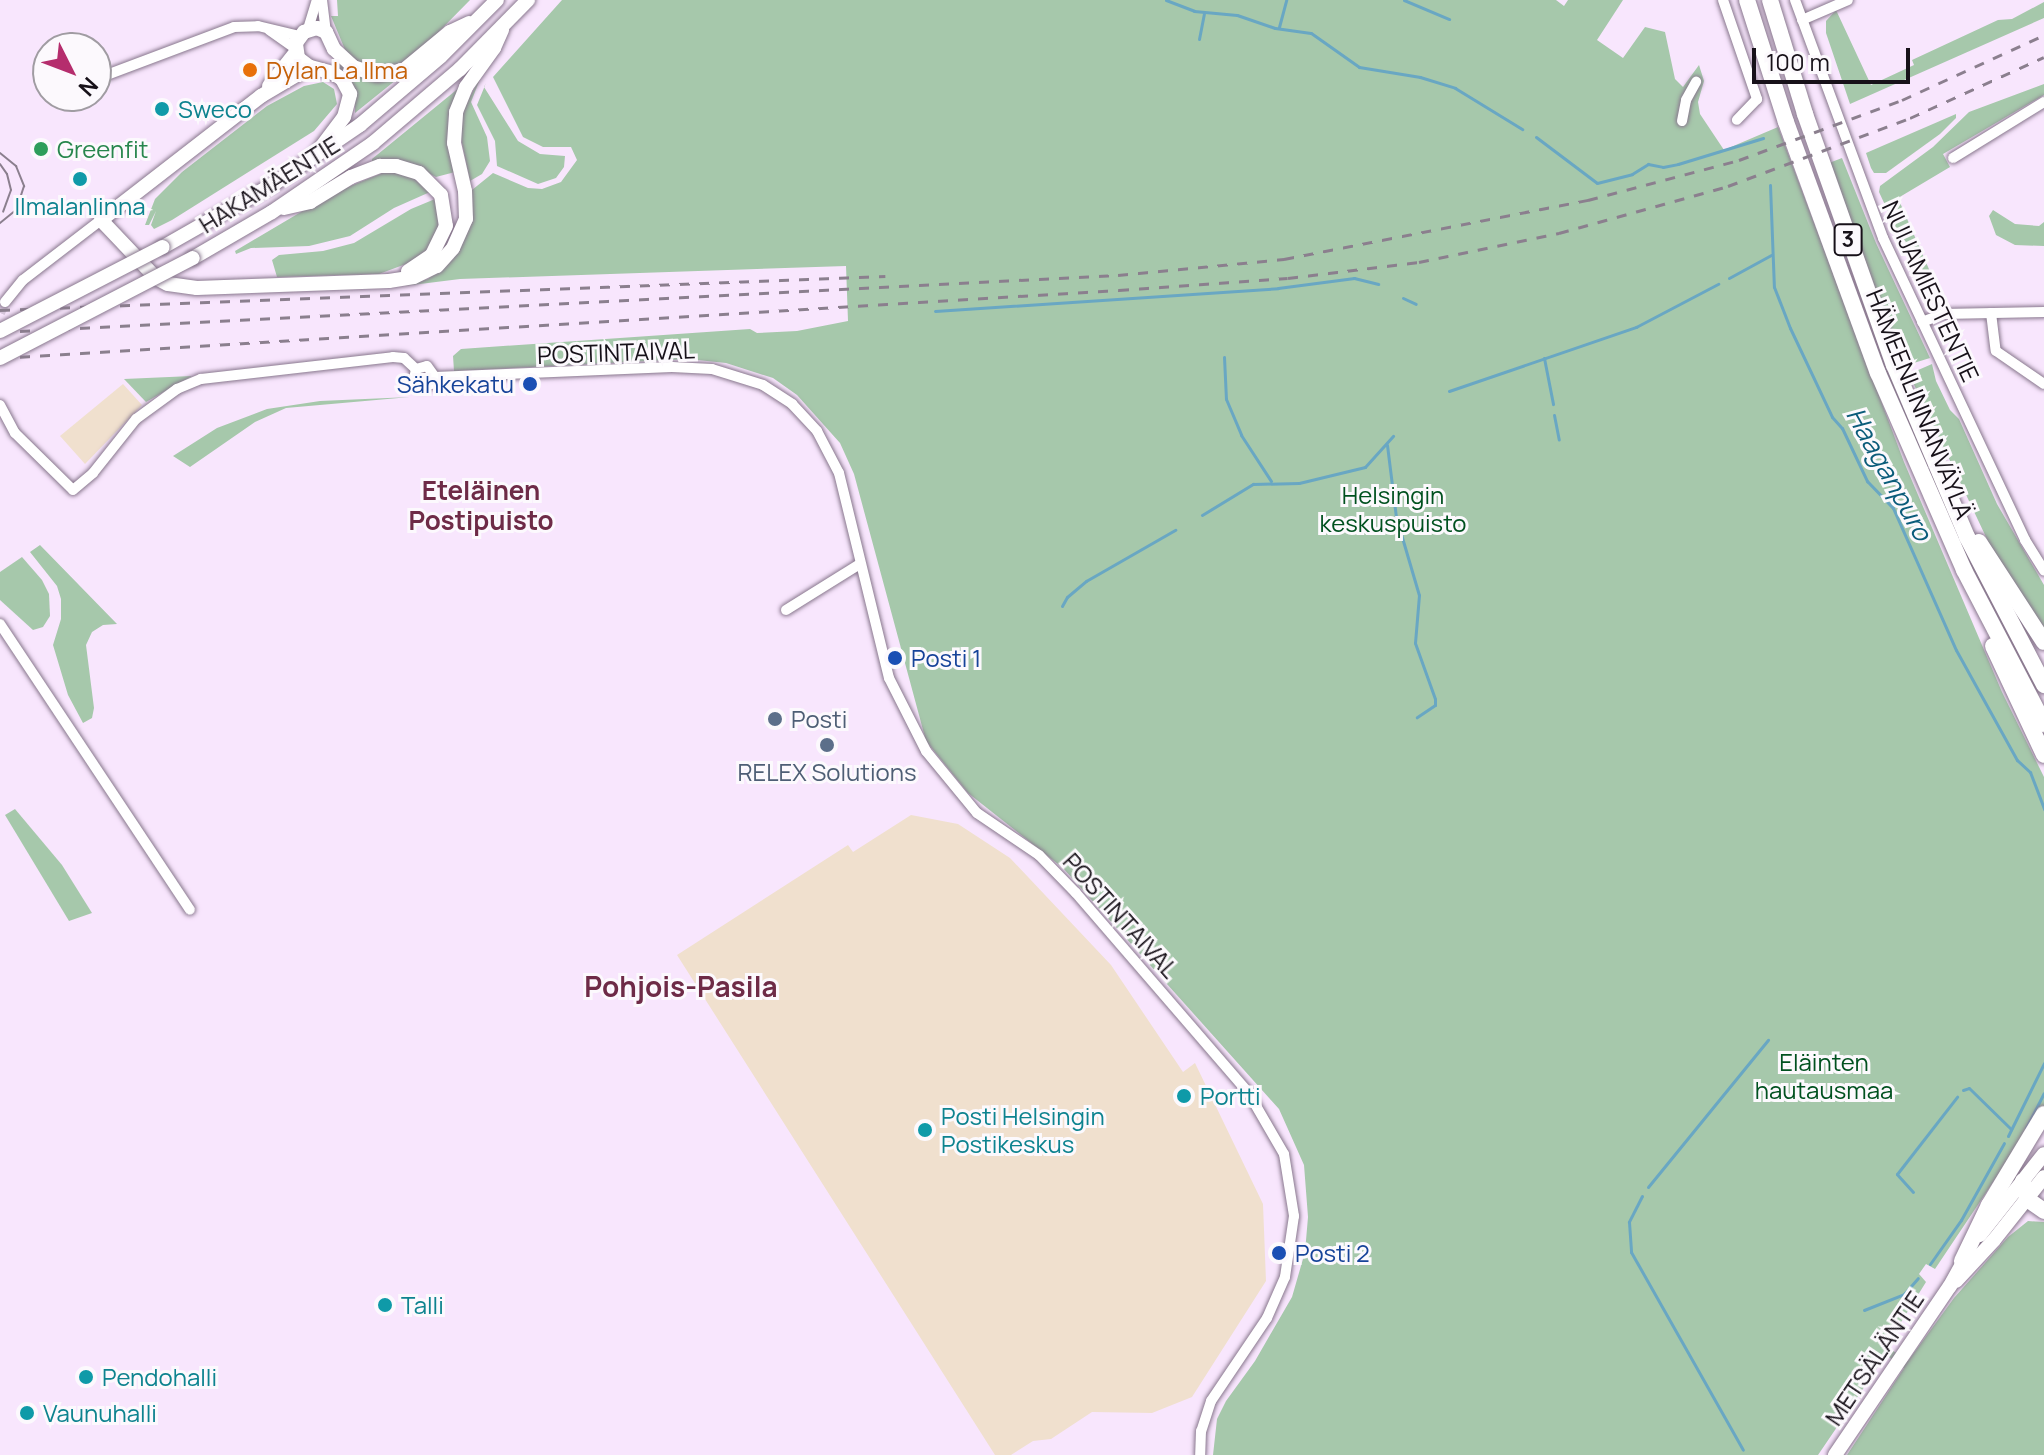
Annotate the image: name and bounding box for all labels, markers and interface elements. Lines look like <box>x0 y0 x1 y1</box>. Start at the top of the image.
north arrow <box>32 32 112 112</box>
scale bar <box>1756 32 1914 82</box>
text: 100 m <box>1766 45 1830 78</box>
place label: Dylan La Ilma <box>266 56 408 84</box>
marker: Dylan La Ilma <box>241 61 259 79</box>
text: N <box>72 71 105 103</box>
place label: Sweco <box>178 95 252 123</box>
marker: Sweco <box>153 100 171 118</box>
street label: HAKAMÄENTIE <box>193 129 345 239</box>
place label: Greenfit <box>57 135 148 163</box>
marker: Greenfit <box>32 140 50 158</box>
marker: Ilmalanlinna <box>71 170 89 188</box>
place label: Ilmalanlinna <box>14 192 146 220</box>
street label: NUIJAMIESTENTIE <box>1876 196 1986 386</box>
road number: 3 <box>1832 222 1864 258</box>
street label: HÄMEENLINNANVÄYLÄ <box>1861 285 1979 523</box>
street label: POSTINTAIVAL <box>537 335 695 369</box>
place label: Sähkekatu <box>397 370 514 398</box>
marker: Sähkekatu <box>521 375 539 393</box>
water label: Haaganpuro <box>1840 402 1938 546</box>
district label: Eteläinen Postipuisto <box>408 475 554 536</box>
park label: Helsingin keskuspuisto <box>1319 481 1467 537</box>
place label: Posti 1 <box>911 644 981 672</box>
marker: Posti 1 <box>886 649 904 667</box>
place label: Posti <box>791 705 847 733</box>
marker: Posti <box>766 710 784 728</box>
marker: RELEX Solutions <box>818 736 836 754</box>
place label: RELEX Solutions <box>737 758 917 786</box>
street label: POSTINTAIVAL <box>1057 847 1185 983</box>
district label: Pohjois-Pasila <box>584 969 778 1003</box>
park label: Eläinten hautausmaa <box>1755 1048 1893 1104</box>
place label: Portti <box>1200 1082 1261 1110</box>
marker: Portti <box>1175 1087 1193 1105</box>
place label: Posti Helsingin Postikeskus <box>941 1102 1105 1158</box>
marker: Posti Helsingin Postikeskus <box>916 1121 934 1139</box>
place label: Posti 2 <box>1295 1239 1370 1267</box>
marker: Posti 2 <box>1270 1244 1288 1262</box>
street label: METSÄLÄNTIE <box>1819 1285 1929 1431</box>
place label: Talli <box>401 1291 444 1319</box>
marker: Talli <box>376 1296 394 1314</box>
place label: Pendohalli <box>102 1363 217 1391</box>
marker: Pendohalli <box>77 1368 95 1386</box>
place label: Vaunuhalli <box>43 1399 157 1427</box>
marker: Vaunuhalli <box>18 1404 36 1422</box>

